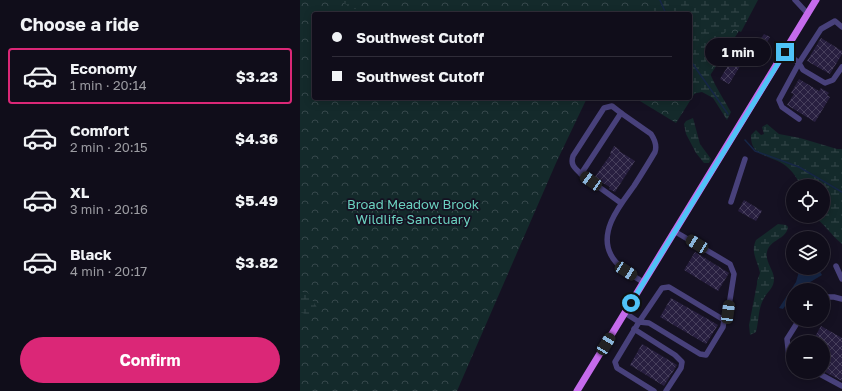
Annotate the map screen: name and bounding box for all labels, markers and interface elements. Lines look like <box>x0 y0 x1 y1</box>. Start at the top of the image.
text: Choose a ride <box>20 13 139 35</box>
text: Southwest Cutoff <box>356 28 484 46</box>
callout: 1 min <box>705 38 771 66</box>
route end <box>776 43 794 61</box>
text: 1 min <box>722 44 754 60</box>
icon: car <box>22 58 58 94</box>
text: Economy <box>70 59 137 77</box>
text: $3.23 <box>236 67 278 85</box>
text: Southwest Cutoff <box>356 67 484 85</box>
text: 1 min · 20:14 <box>70 77 147 93</box>
icon: car <box>22 120 58 156</box>
text: Comfort <box>70 121 129 139</box>
text: $4.36 <box>235 129 278 147</box>
text: 2 min · 20:15 <box>70 139 148 155</box>
car <box>578 169 604 193</box>
map controls <box>786 179 830 379</box>
button: locate <box>786 179 830 223</box>
icon: car <box>22 182 58 218</box>
text: XL <box>70 183 89 201</box>
text: $5.49 <box>235 191 278 209</box>
park label: Broad Meadow Brook Wildlife Sanctuary <box>347 196 480 227</box>
text: 3 min · 20:16 <box>70 201 148 217</box>
button: layers <box>786 231 830 275</box>
car <box>684 233 710 255</box>
icon: car <box>22 244 58 280</box>
text: Black <box>70 245 112 263</box>
text: $3.82 <box>235 253 278 271</box>
car <box>613 259 639 283</box>
text: 4 min · 20:17 <box>70 263 147 279</box>
button: + <box>786 283 830 327</box>
route start <box>622 294 640 312</box>
car <box>720 299 736 325</box>
car <box>595 331 617 357</box>
button: − <box>786 335 830 379</box>
button: Confirm <box>20 337 280 383</box>

